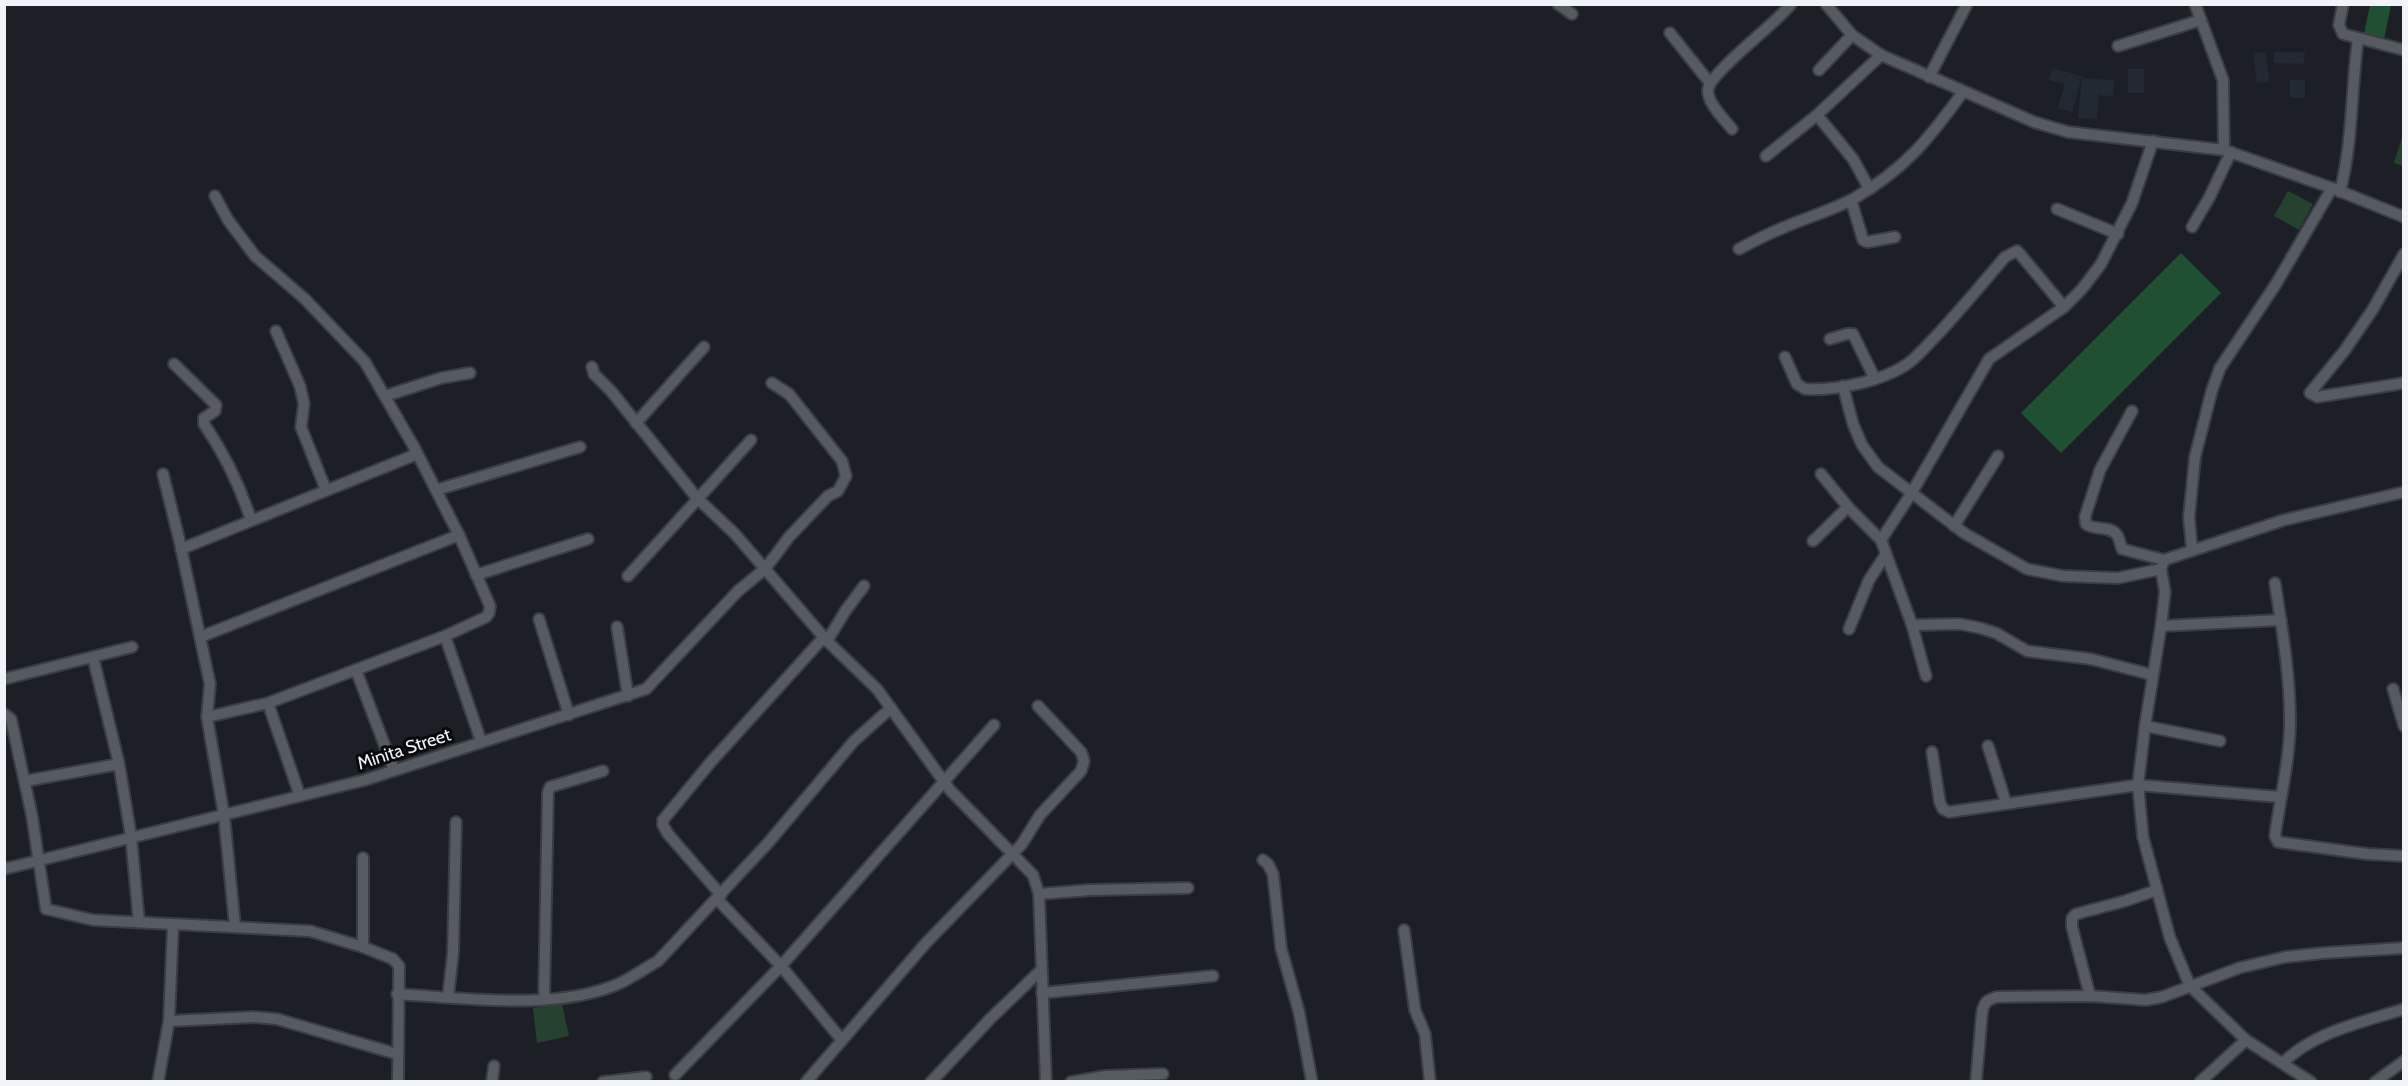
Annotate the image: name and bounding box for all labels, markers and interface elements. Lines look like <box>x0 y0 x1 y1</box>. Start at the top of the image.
street label: Minita Street <box>354 724 454 774</box>

